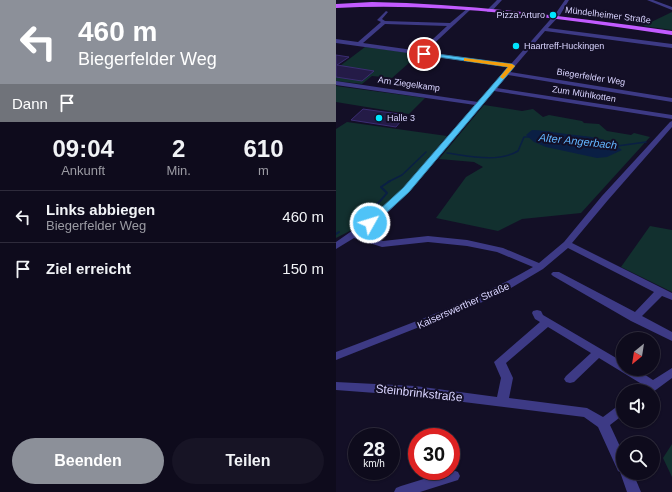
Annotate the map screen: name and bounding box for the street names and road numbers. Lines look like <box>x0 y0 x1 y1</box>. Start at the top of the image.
street label: Mündelheimer Straße <box>564 5 652 25</box>
street label: Biegerfelder Weg <box>556 67 626 87</box>
street label: Am Ziegelkamp <box>377 75 441 93</box>
street label: Zum Mühlkotten <box>551 84 617 104</box>
street label: Kaiserswerther Straße <box>416 280 511 331</box>
street label: Steinbrinkstraße <box>375 381 463 405</box>

